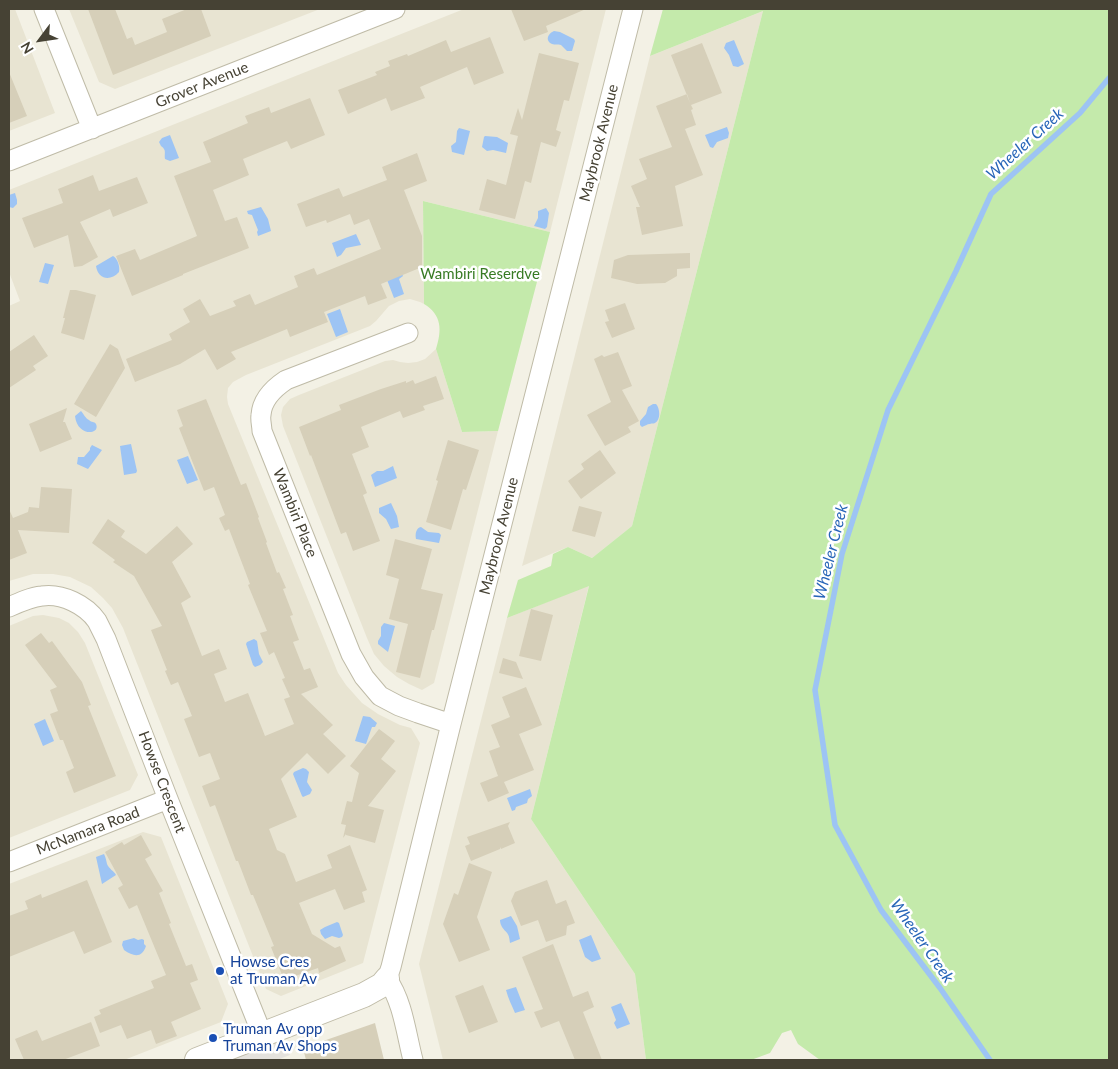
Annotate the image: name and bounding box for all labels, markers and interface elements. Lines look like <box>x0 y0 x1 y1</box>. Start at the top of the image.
north arrow <box>15 15 65 65</box>
text: N <box>17 39 37 57</box>
street label: Grover Avenue <box>153 58 251 112</box>
street label: Maybrook Avenue <box>576 82 622 204</box>
water label: Wheeler Creek <box>982 104 1068 184</box>
park label: Wambiri Reserdve <box>420 265 540 283</box>
street label: Wambiri Place <box>269 466 321 560</box>
street label: Maybrook Avenue <box>476 475 522 597</box>
water label: Wheeler Creek <box>810 502 852 602</box>
street label: Howse Crescent <box>134 728 190 836</box>
street label: McNamara Road <box>34 803 142 859</box>
water label: Wheeler Creek <box>886 896 958 986</box>
place label: Howse Cres at Truman Av <box>230 953 317 988</box>
marker: Howse Cres at Truman Av <box>214 965 226 977</box>
place label: Truman Av opp Truman Av Shops <box>223 1020 337 1055</box>
marker: Truman Av opp Truman Av Shops <box>207 1032 219 1044</box>

